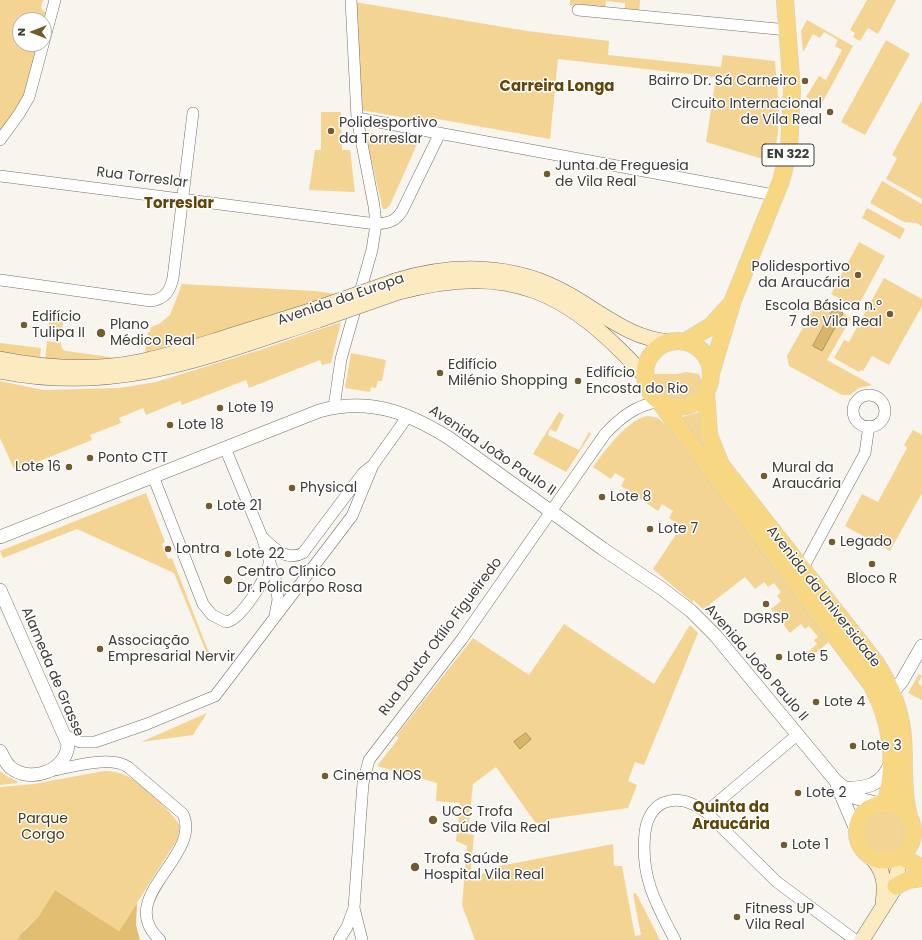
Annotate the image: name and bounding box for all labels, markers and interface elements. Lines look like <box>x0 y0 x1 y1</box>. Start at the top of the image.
north arrow <box>12 12 52 52</box>
text: N <box>13 28 29 36</box>
place label: Bairro Dr. Sá Carneiro <box>648 73 797 89</box>
marker: Bairro Dr. Sá Carneiro <box>800 76 810 86</box>
district label: Carreira Longa <box>499 78 615 96</box>
place label: Circuito Internacional de Vila Real <box>671 96 822 128</box>
marker: Circuito Internacional de Vila Real <box>825 107 835 117</box>
place label: Polidesportivo da Torreslar <box>339 115 437 148</box>
marker: Polidesportivo da Torreslar <box>326 126 336 136</box>
road number: EN 322 <box>762 144 814 166</box>
place label: Junta de Freguesia de Vila Real <box>555 158 689 190</box>
street label: Rua Torreslar <box>95 164 189 192</box>
marker: Junta de Freguesia de Vila Real <box>542 169 552 179</box>
district label: Torreslar <box>144 195 214 213</box>
place label: Polidesportivo da Araucária <box>752 259 850 292</box>
street label: Avenida da Europa <box>275 270 407 330</box>
marker: Polidesportivo da Araucária <box>853 270 863 280</box>
place label: Escola Básica n.º 7 de Vila Real <box>765 298 882 330</box>
place label: Edifício Tulipa II <box>32 309 85 342</box>
marker: Escola Básica n.º 7 de Vila Real <box>885 309 895 319</box>
place label: Plano Médico Real <box>110 317 195 350</box>
marker: Edifício Tulipa II <box>19 320 29 330</box>
marker: Plano Médico Real <box>95 327 107 339</box>
place label: Edifício Milénio Shopping <box>448 357 568 390</box>
place label: Edifício Encosta do Rio <box>586 365 688 398</box>
marker: Edifício Milénio Shopping <box>435 368 445 378</box>
marker: Edifício Encosta do Rio <box>573 376 583 386</box>
place label: Lote 19 <box>228 400 274 416</box>
street label: Avenida João Paulo II <box>425 402 559 500</box>
marker: Lote 19 <box>215 403 225 413</box>
place label: Lote 18 <box>178 417 224 433</box>
marker: Lote 18 <box>165 420 175 430</box>
place label: Ponto CTT <box>98 450 168 466</box>
marker: Ponto CTT <box>85 453 95 463</box>
place label: Lote 16 <box>15 459 61 475</box>
place label: Mural da Araucária <box>772 460 841 492</box>
marker: Lote 16 <box>64 462 74 472</box>
marker: Mural da Araucária <box>759 471 769 481</box>
place label: Physical <box>300 480 357 496</box>
marker: Physical <box>287 483 297 493</box>
place label: Lote 8 <box>610 489 651 505</box>
marker: Lote 8 <box>597 492 607 502</box>
place label: Lote 21 <box>217 498 262 514</box>
marker: Lote 21 <box>204 501 214 511</box>
place label: Lote 7 <box>658 521 698 537</box>
street label: Avenida da Universidade <box>762 523 884 671</box>
marker: Lote 7 <box>645 524 655 534</box>
place label: Legado <box>840 534 892 550</box>
marker: Legado <box>827 537 837 547</box>
place label: Lontra <box>176 541 220 557</box>
marker: Lontra <box>163 544 173 554</box>
place label: Lote 22 <box>236 546 285 562</box>
marker: Lote 22 <box>223 549 233 559</box>
street label: Rua Doutor Otílio Figueiredo <box>376 554 506 720</box>
marker: Bloco R <box>867 559 877 569</box>
place label: Centro Clínico Dr. Policarpo Rosa <box>237 564 362 596</box>
place label: Bloco R <box>847 571 897 587</box>
marker: Centro Clínico Dr. Policarpo Rosa <box>222 574 234 586</box>
marker: DGRSP <box>761 599 771 609</box>
street label: Avenida João Paulo II <box>701 601 811 725</box>
street label: Alameda de Grasse <box>17 605 87 739</box>
place label: DGRSP <box>743 611 789 627</box>
place label: Associação Empresarial Nervir <box>108 633 235 666</box>
marker: Associação Empresarial Nervir <box>95 644 105 654</box>
place label: Lote 5 <box>787 649 828 665</box>
marker: Lote 5 <box>774 652 784 662</box>
place label: Lote 4 <box>824 694 865 710</box>
marker: Lote 4 <box>811 697 821 707</box>
place label: Lote 3 <box>861 738 902 754</box>
marker: Lote 3 <box>848 741 858 751</box>
place label: Cinema NOS <box>333 768 422 784</box>
marker: Cinema NOS <box>320 771 330 781</box>
place label: Lote 2 <box>806 785 847 801</box>
marker: Lote 2 <box>793 788 803 798</box>
district label: Quinta da Araucária <box>692 799 770 834</box>
place label: UCC Trofa Saúde Vila Real <box>442 804 550 836</box>
park label: Parque Corgo <box>18 811 68 844</box>
marker: UCC Trofa Saúde Vila Real <box>427 814 439 826</box>
place label: Lote 1 <box>792 837 829 853</box>
marker: Lote 1 <box>779 840 789 850</box>
place label: Trofa Saúde Hospital Vila Real <box>424 851 544 884</box>
marker: Trofa Saúde Hospital Vila Real <box>409 861 421 873</box>
place label: Fitness UP Vila Real <box>745 901 814 934</box>
marker: Fitness UP Vila Real <box>732 912 742 922</box>

